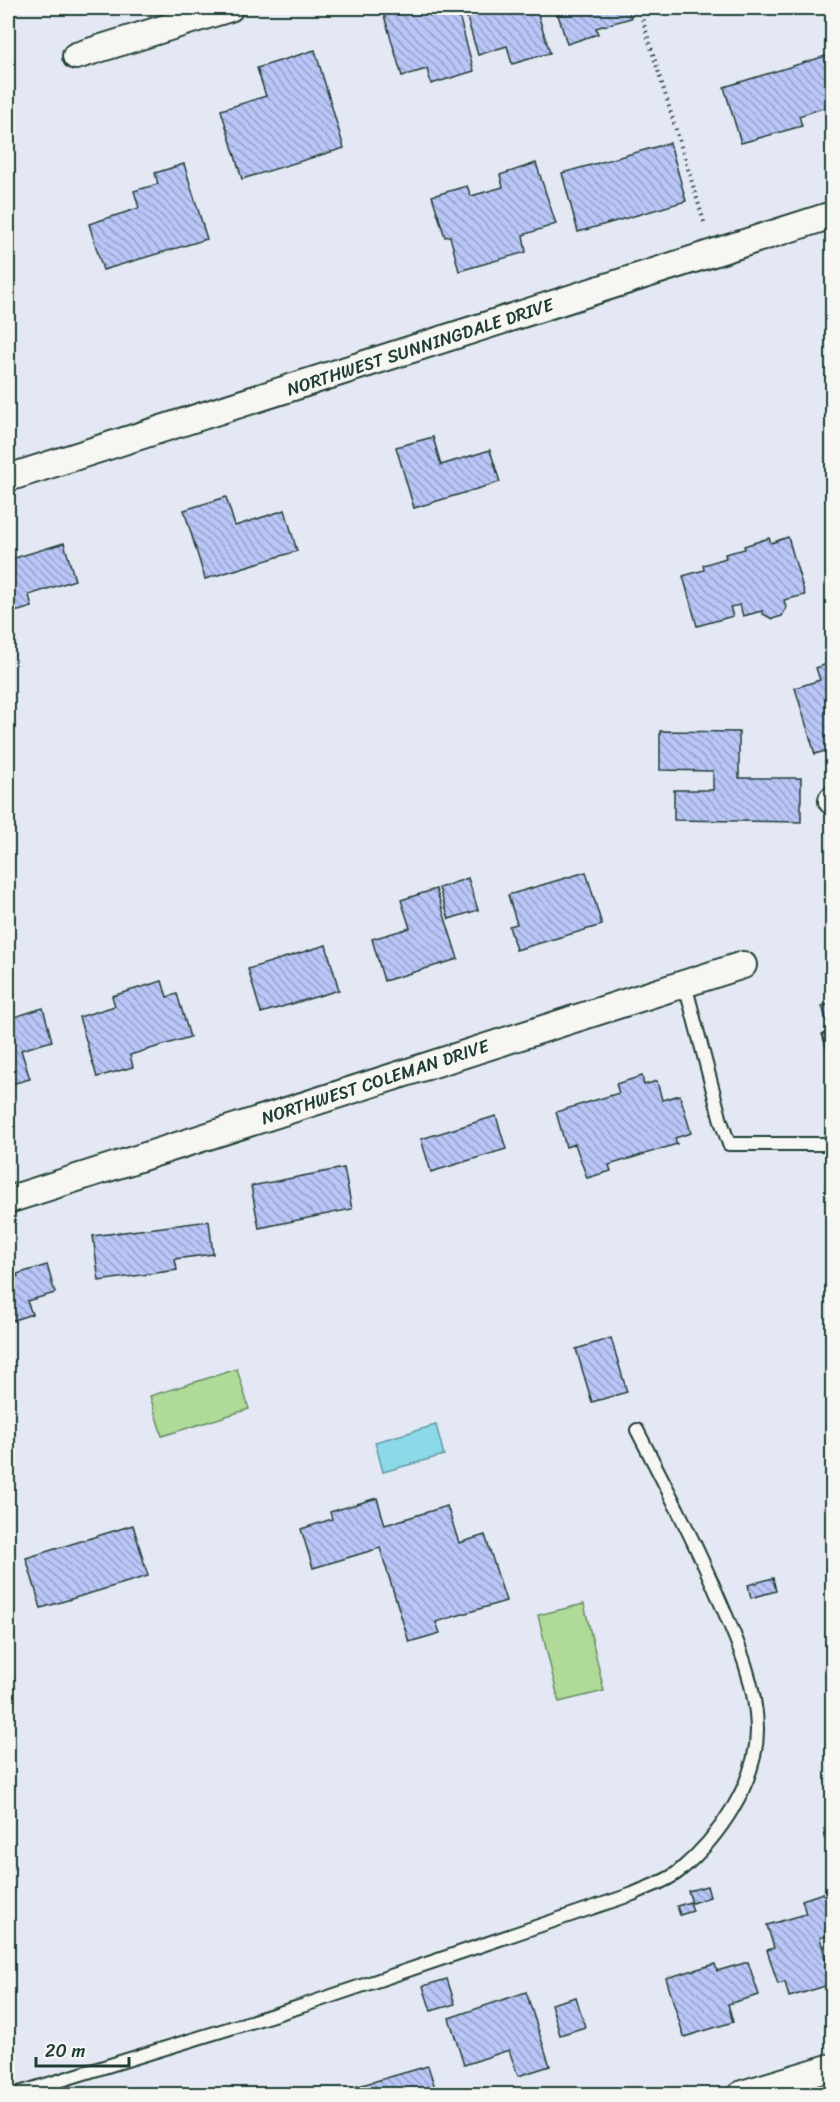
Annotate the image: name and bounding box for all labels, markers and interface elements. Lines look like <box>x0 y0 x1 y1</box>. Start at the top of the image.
street label: NORTHWEST SUNNINGDALE DRIVE <box>282 288 559 405</box>
street label: NORTHWEST COLEMAN DRIVE <box>257 1030 494 1134</box>
scale bar <box>36 2030 129 2068</box>
text: 20 m <box>45 2035 85 2067</box>

